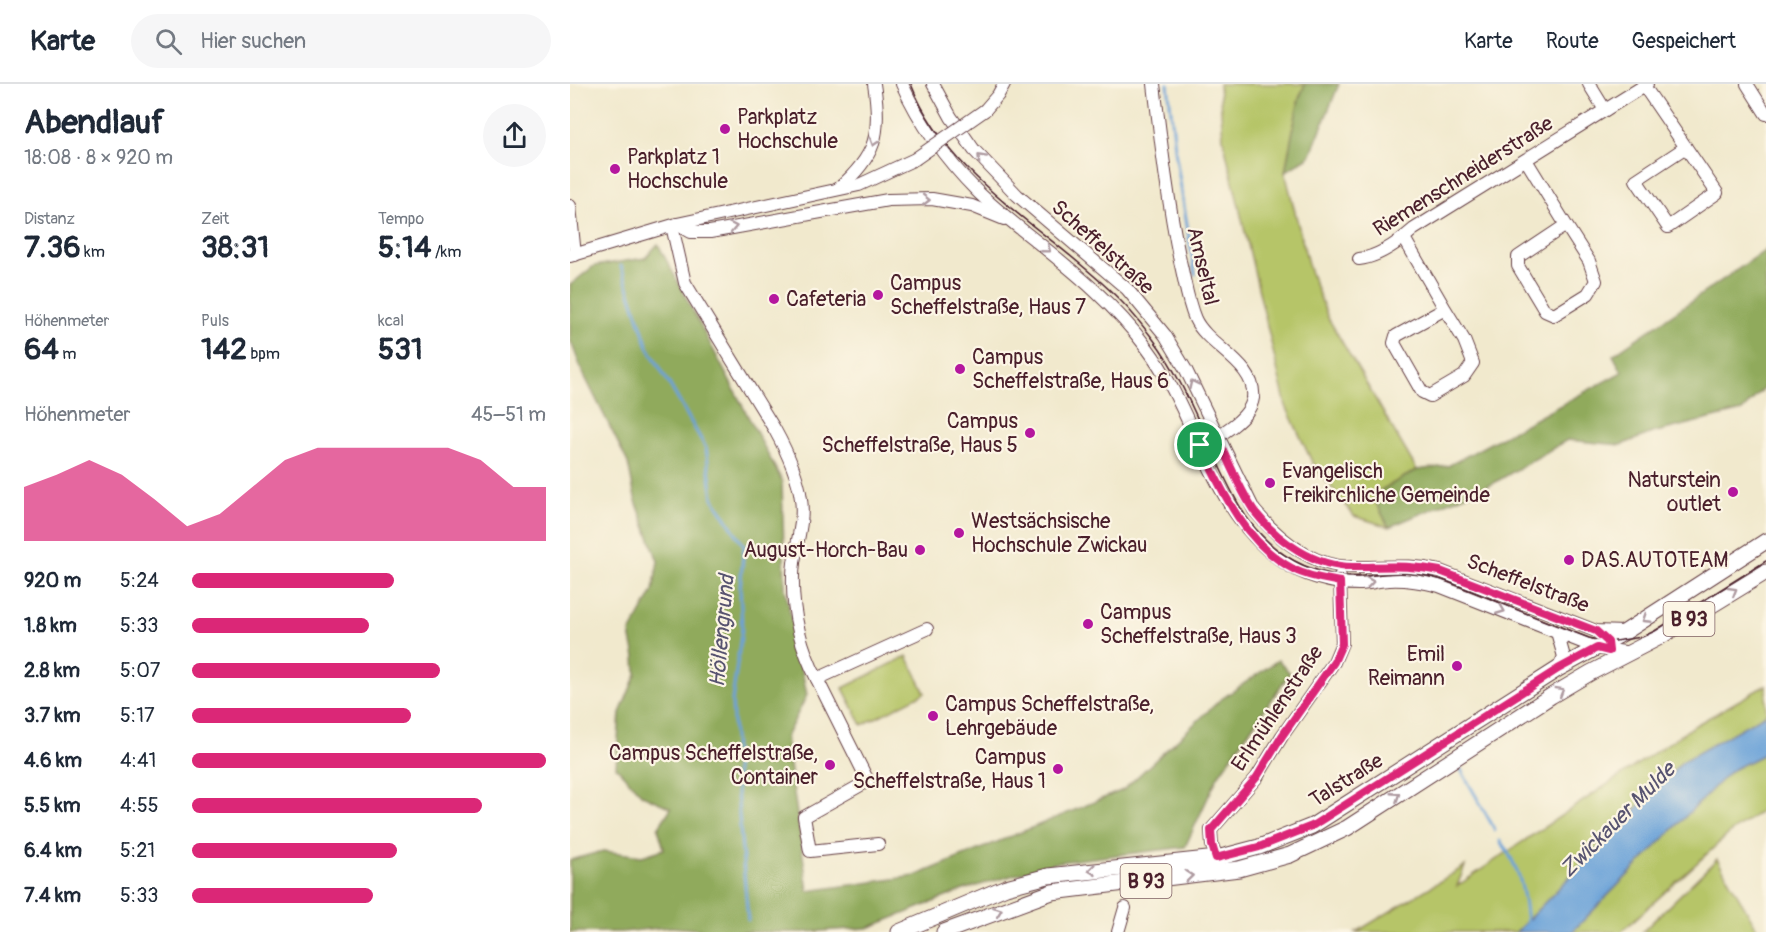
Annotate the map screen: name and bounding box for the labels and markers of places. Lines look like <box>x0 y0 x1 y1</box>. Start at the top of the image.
place label: Parkplatz Hochschule <box>737 104 839 155</box>
marker: Parkplatz Hochschule <box>718 122 732 136</box>
place label: Parkplatz 1 Hochschule <box>627 144 729 195</box>
marker: Parkplatz 1 Hochschule <box>608 162 622 176</box>
place label: Campus Scheffelstraße, Haus 7 <box>890 270 1086 321</box>
place label: Cafeteria <box>786 286 866 313</box>
marker: Campus Scheffelstraße, Haus 7 <box>871 288 885 302</box>
marker: Cafeteria <box>767 292 781 306</box>
place label: Campus Scheffelstraße, Haus 6 <box>972 344 1169 395</box>
marker: Campus Scheffelstraße, Haus 6 <box>953 362 967 376</box>
place label: Campus Scheffelstraße, Haus 5 <box>822 408 1019 459</box>
pin <box>1174 419 1225 470</box>
marker: Campus Scheffelstraße, Haus 5 <box>1023 426 1037 440</box>
place label: Evangelisch Freikirchliche Gemeinde <box>1282 458 1490 509</box>
place label: Naturstein outlet <box>1628 467 1722 518</box>
marker: Evangelisch Freikirchliche Gemeinde <box>1263 476 1277 490</box>
marker: Naturstein outlet <box>1726 485 1740 499</box>
place label: Westsächsische Hochschule Zwickau <box>971 508 1147 559</box>
marker: Westsächsische Hochschule Zwickau <box>952 526 966 540</box>
place label: August-Horch-Bau <box>743 537 908 564</box>
marker: August-Horch-Bau <box>913 543 927 557</box>
place label: DAS.AUTOTEAM <box>1581 547 1728 574</box>
marker: DAS.AUTOTEAM <box>1562 553 1576 567</box>
place label: Campus Scheffelstraße, Haus 3 <box>1100 599 1297 650</box>
marker: Campus Scheffelstraße, Haus 3 <box>1081 617 1095 631</box>
place label: Emil Reimann <box>1368 641 1445 692</box>
marker: Emil Reimann <box>1450 659 1464 673</box>
place label: Campus Scheffelstraße, Lehrgebäude <box>945 691 1154 742</box>
marker: Campus Scheffelstraße, Lehrgebäude <box>926 709 940 723</box>
place label: Campus Scheffelstraße, Container <box>609 740 818 791</box>
place label: Campus Scheffelstraße, Haus 1 <box>853 744 1047 795</box>
marker: Campus Scheffelstraße, Container <box>823 758 837 772</box>
marker: Campus Scheffelstraße, Haus 1 <box>1051 762 1065 776</box>

